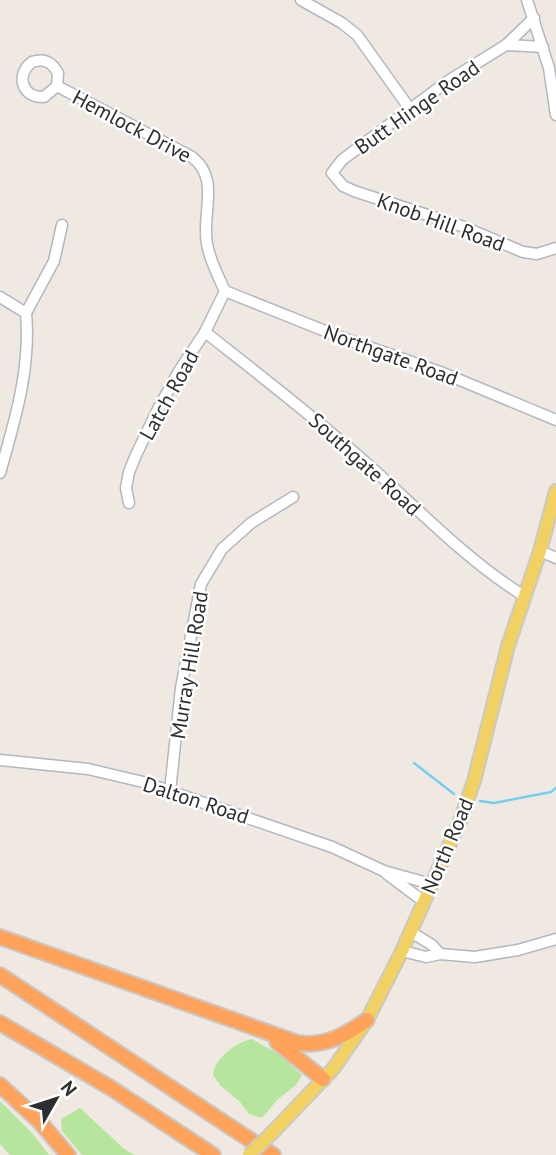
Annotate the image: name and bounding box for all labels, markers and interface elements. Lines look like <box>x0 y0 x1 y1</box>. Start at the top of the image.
street label: Butt Hinge Road <box>349 54 485 160</box>
street label: Hemlock Drive <box>68 83 196 169</box>
street label: Knob Hill Road <box>373 186 509 258</box>
street label: Northgate Road <box>320 318 462 392</box>
street label: Latch Road <box>133 345 205 445</box>
street label: Southgate Road <box>303 407 427 521</box>
street label: Murray Hill Road <box>164 589 214 741</box>
street label: Dalton Road <box>140 770 252 830</box>
street label: North Road <box>415 794 479 898</box>
north arrow <box>21 1064 91 1134</box>
text: N <box>56 1076 82 1101</box>

